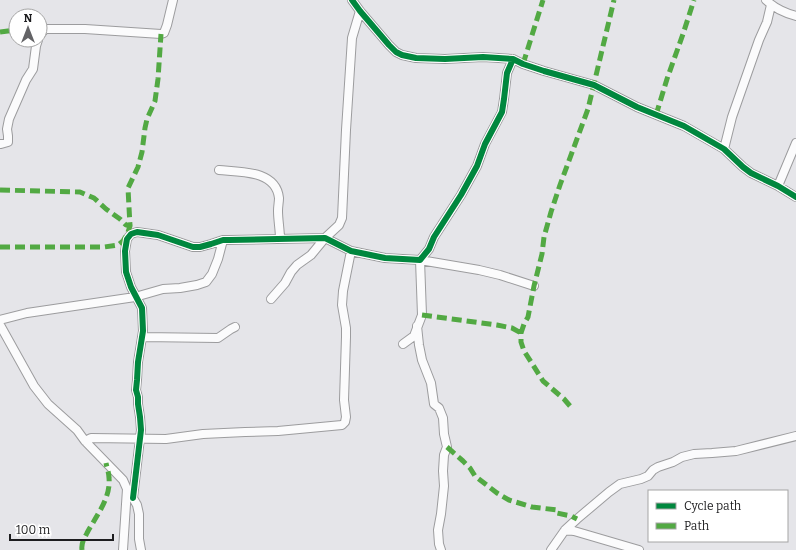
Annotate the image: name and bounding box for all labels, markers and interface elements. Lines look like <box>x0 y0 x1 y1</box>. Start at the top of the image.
north arrow <box>8 8 48 48</box>
text: N <box>24 12 33 25</box>
legend <box>648 490 788 542</box>
text: Cycle path <box>684 499 742 513</box>
scale bar <box>10 516 113 542</box>
text: Path <box>684 519 710 533</box>
text: 100 m <box>16 523 51 537</box>

